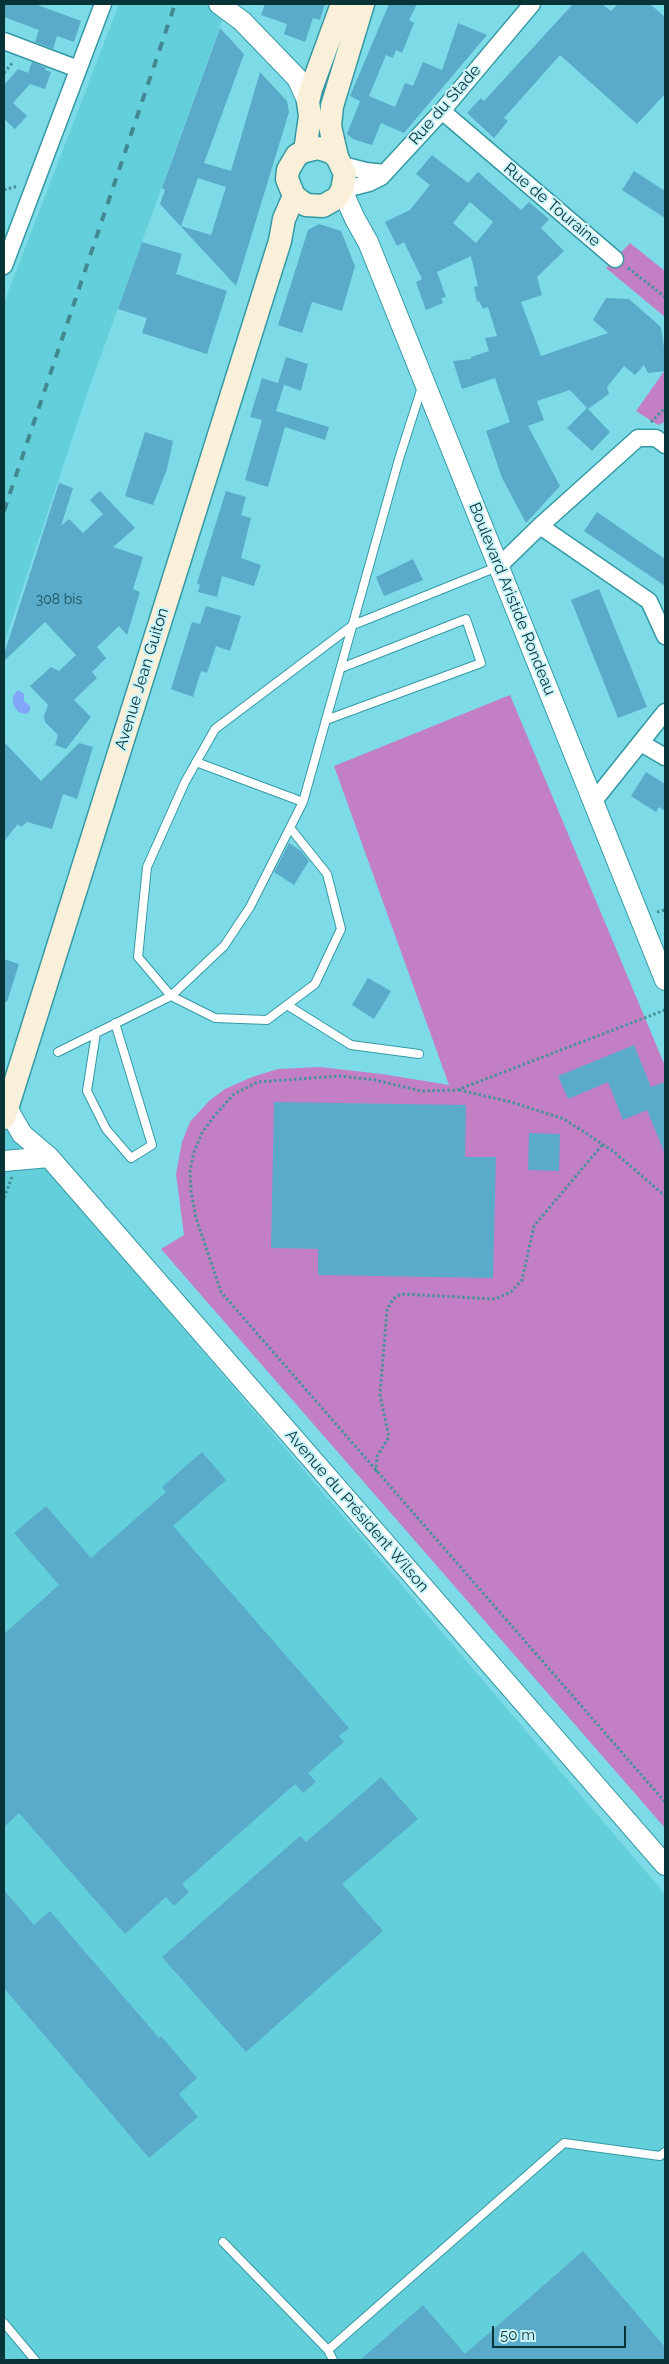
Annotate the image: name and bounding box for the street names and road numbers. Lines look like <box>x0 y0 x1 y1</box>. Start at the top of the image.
street label: Rue du Stade <box>405 61 485 149</box>
street label: Rue de Touraine <box>500 159 604 251</box>
street label: Boulevard Aristide Rondeau <box>464 500 560 698</box>
street label: Avenue Jean Guiton <box>111 606 173 752</box>
street label: Avenue du Président Wilson <box>281 1426 433 1596</box>

